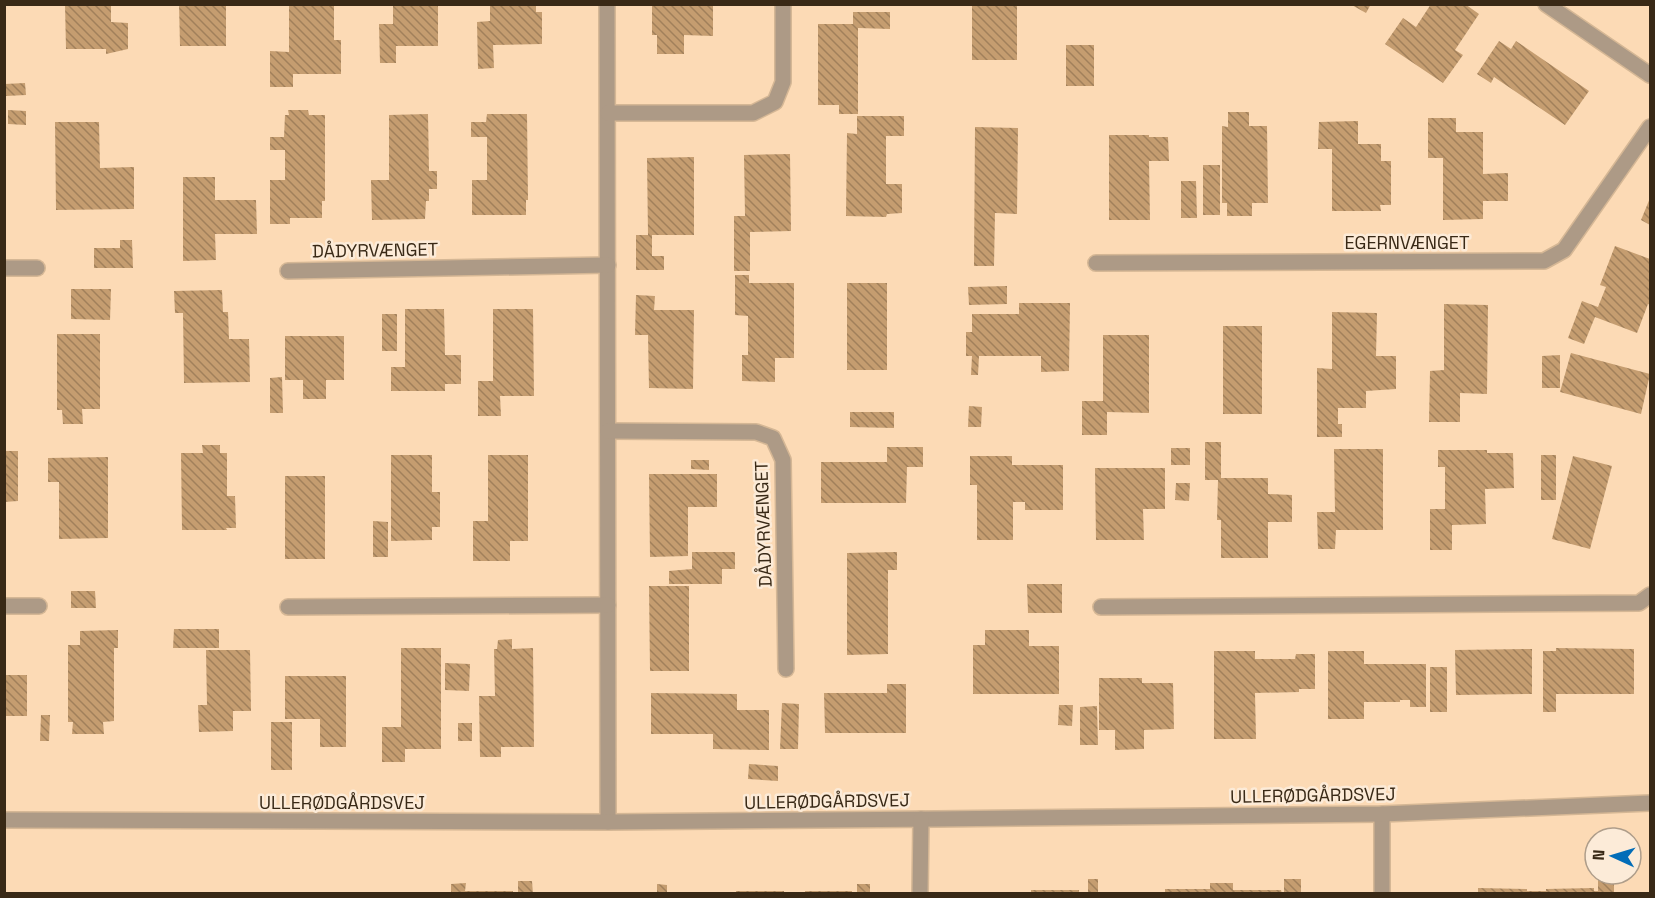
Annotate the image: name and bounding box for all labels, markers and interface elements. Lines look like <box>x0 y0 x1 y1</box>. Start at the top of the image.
street label: EGERNVÆNGET <box>1344 231 1470 254</box>
street label: DÅDYRVÆNGET <box>312 237 439 263</box>
street label: DÅDYRVÆNGET <box>749 460 777 588</box>
street label: ULLERØDGÅRDSVEJ <box>1230 782 1396 808</box>
street label: ULLERØDGÅRDSVEJ <box>744 788 910 814</box>
street label: ULLERØDGÅRDSVEJ <box>259 791 425 814</box>
north arrow <box>1583 826 1643 886</box>
text: N <box>1588 849 1609 861</box>

